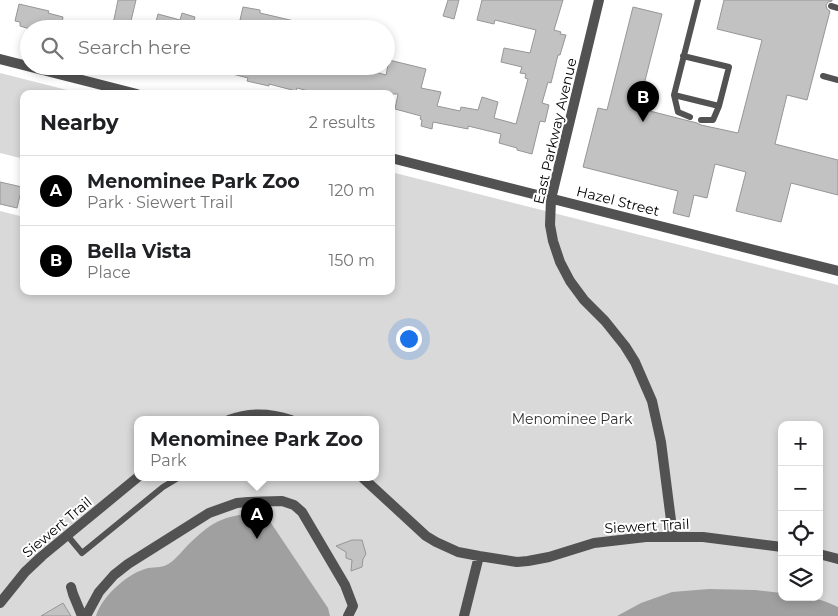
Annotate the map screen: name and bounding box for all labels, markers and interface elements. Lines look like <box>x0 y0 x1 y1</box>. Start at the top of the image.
search box <box>20 20 395 75</box>
icon: search <box>38 34 66 62</box>
text: Search here <box>78 36 191 59</box>
street label: East Parkway Avenue <box>529 56 581 206</box>
pin: B <box>627 81 659 122</box>
text: Nearby <box>40 110 119 135</box>
text: 2 results <box>309 113 375 132</box>
text: Menominee Park Zoo <box>87 170 300 193</box>
text: A <box>50 181 62 200</box>
text: 120 m <box>328 181 375 200</box>
street label: Hazel Street <box>575 182 662 220</box>
text: Park · Siewert Trail <box>87 193 233 212</box>
text: Bella Vista <box>87 240 192 263</box>
text: B <box>50 251 62 270</box>
text: 150 m <box>328 251 375 270</box>
text: Place <box>87 263 131 282</box>
your location <box>396 326 422 352</box>
park label: Menominee Park <box>512 410 633 428</box>
popup <box>134 416 379 481</box>
map controls <box>778 421 823 601</box>
button: + <box>778 421 823 466</box>
text: Menominee Park Zoo <box>150 428 363 451</box>
text: Park <box>150 451 187 470</box>
button: − <box>778 466 823 511</box>
street label: Siewert Trail <box>19 493 95 561</box>
pin: A <box>241 498 273 539</box>
button: locate <box>778 511 823 556</box>
street label: Siewert Trail <box>604 515 690 537</box>
button: layers <box>778 556 823 601</box>

